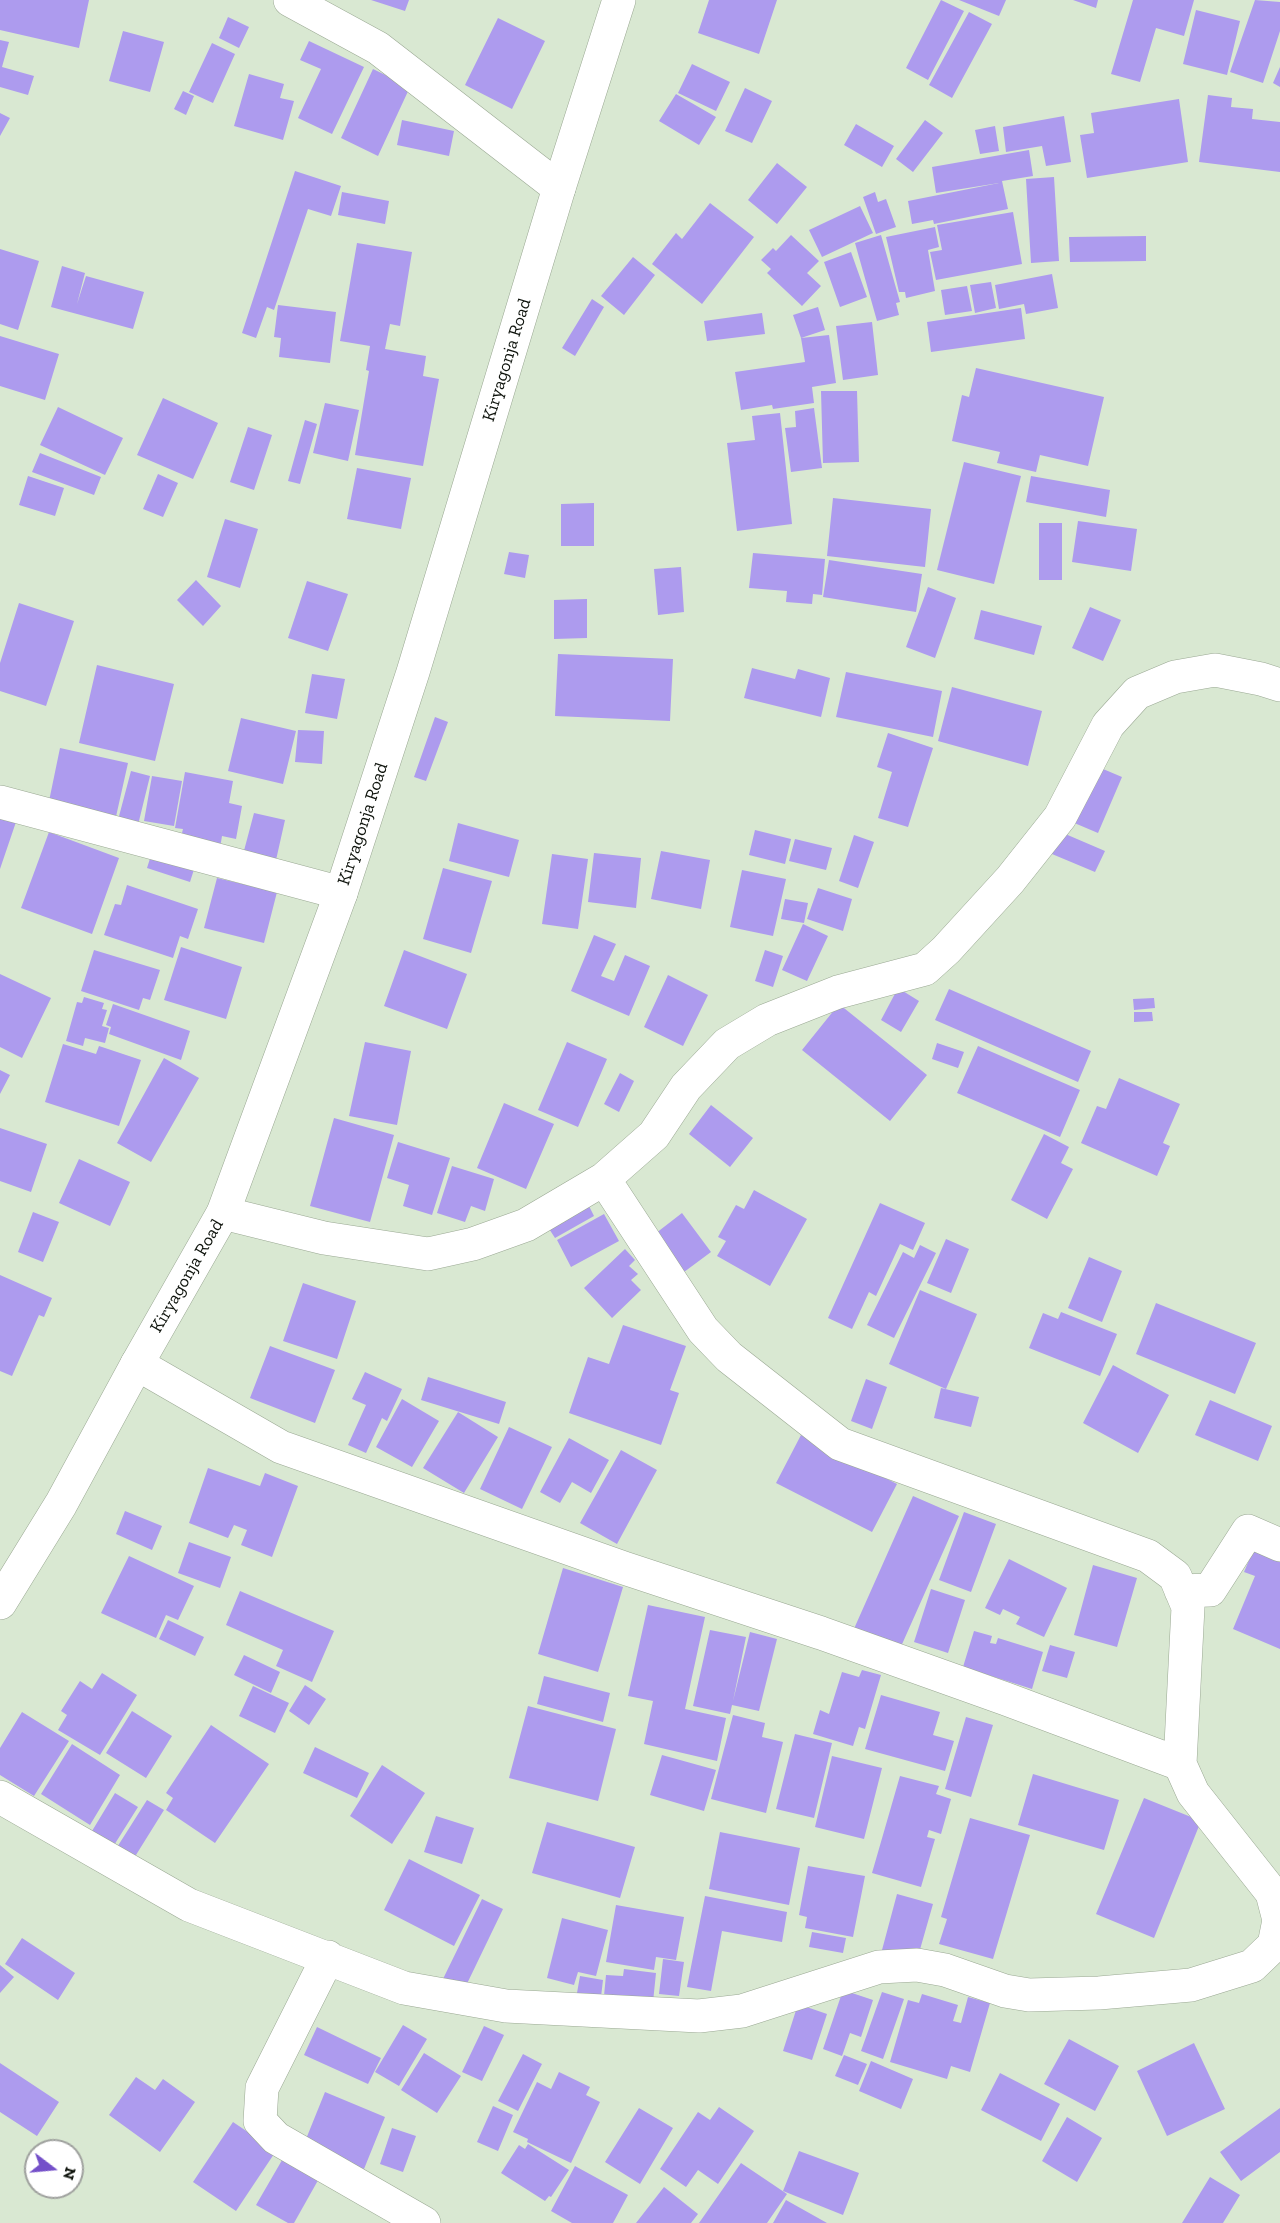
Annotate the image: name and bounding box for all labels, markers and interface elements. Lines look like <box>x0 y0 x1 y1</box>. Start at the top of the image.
street label: Kiryagonja Road <box>478 296 536 424</box>
street label: Kiryagonja Road <box>333 760 393 888</box>
street label: Kiryagonja Road <box>146 1215 228 1337</box>
north arrow <box>24 2139 84 2199</box>
text: N <box>59 2165 81 2182</box>

